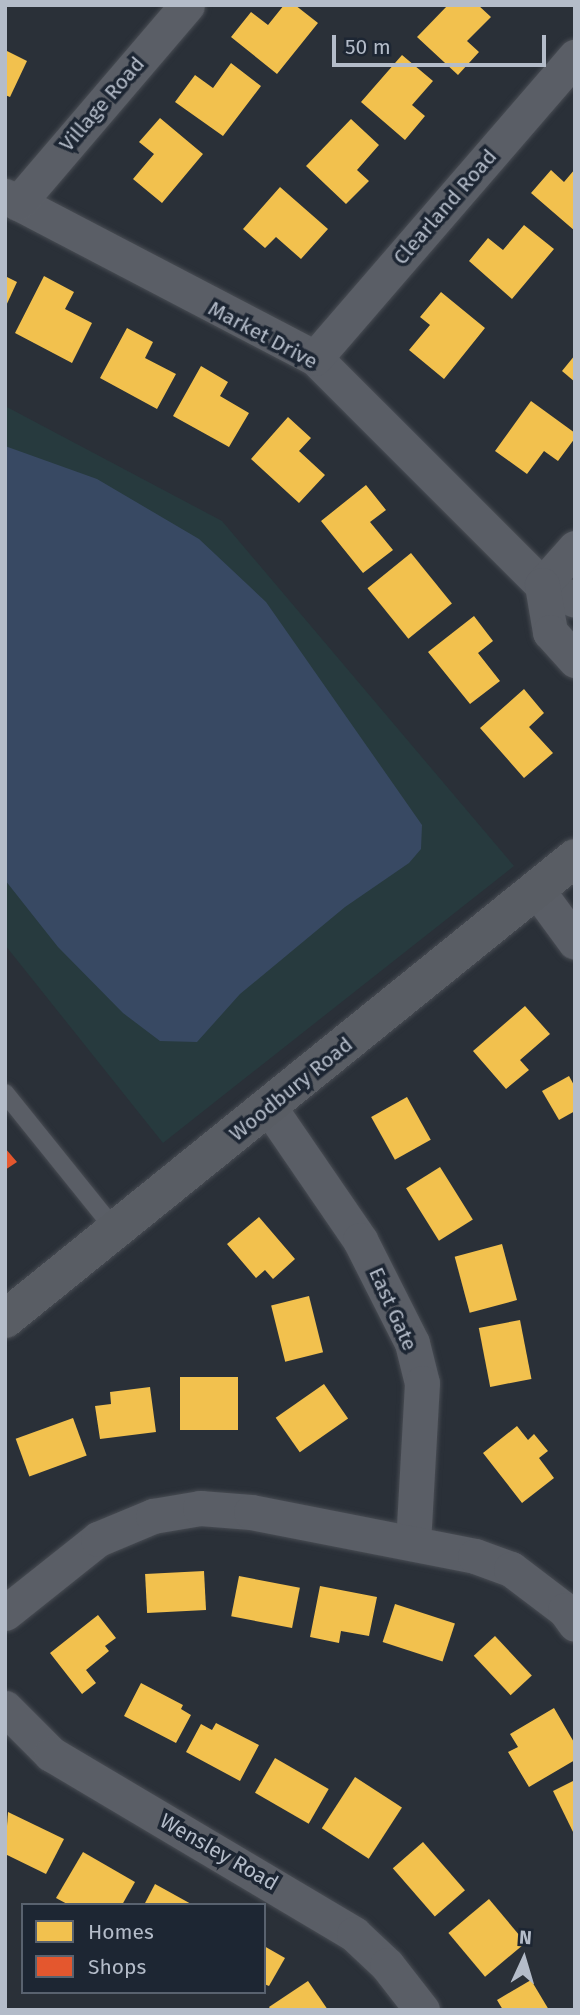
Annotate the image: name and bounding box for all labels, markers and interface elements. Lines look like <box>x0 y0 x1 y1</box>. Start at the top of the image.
scale bar <box>335 21 548 65</box>
text: 50 m <box>345 34 391 60</box>
street label: Village Road <box>54 52 150 156</box>
street label: Clearland Road <box>388 144 502 270</box>
street label: Market Drive <box>204 296 322 374</box>
street label: Woodbury Road <box>224 1032 358 1146</box>
street label: East Gate <box>363 1263 423 1355</box>
street label: Wensley Road <box>155 1808 283 1896</box>
legend <box>21 1903 266 1994</box>
text: Homes <box>88 1919 154 1945</box>
north arrow <box>489 1924 559 1994</box>
text: N <box>518 1926 533 1949</box>
text: Shops <box>88 1954 146 1980</box>

